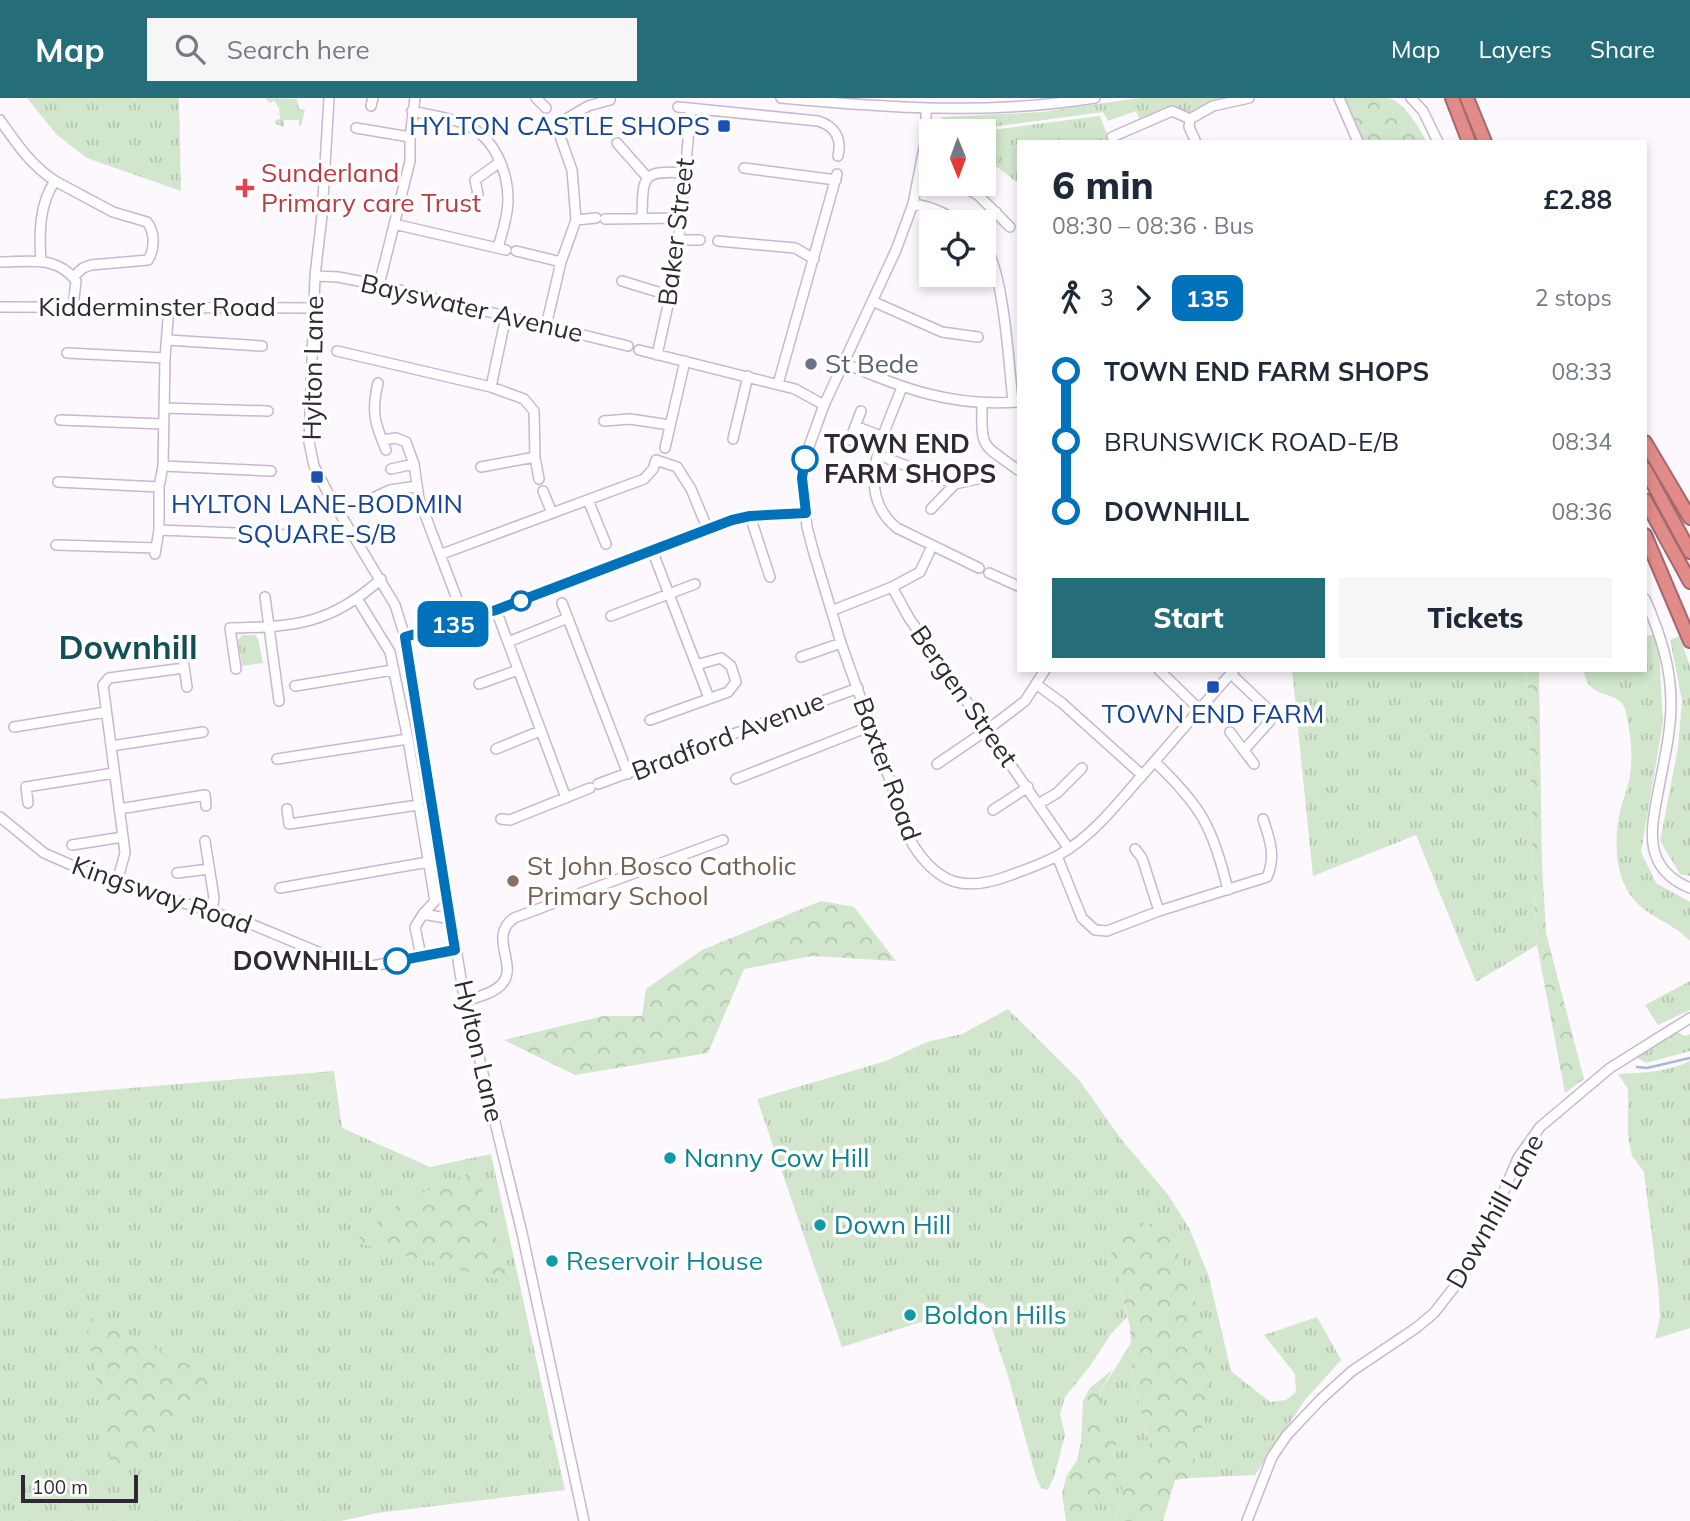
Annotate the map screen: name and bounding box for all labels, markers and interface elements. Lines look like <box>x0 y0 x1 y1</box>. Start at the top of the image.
search box <box>147 18 637 81</box>
text: Map <box>35 29 105 70</box>
icon: search <box>171 30 209 68</box>
text: Search here <box>227 33 370 66</box>
text: Map <box>1391 34 1440 64</box>
text: Layers <box>1478 34 1552 64</box>
text: Share <box>1590 34 1655 64</box>
place label: HYLTON CASTLE SHOPS <box>409 109 710 142</box>
marker: HYLTON CASTLE SHOPS <box>716 118 732 134</box>
north arrow <box>919 119 996 196</box>
map controls <box>919 119 996 287</box>
place label: Sunderland Primary care Trust <box>261 156 481 219</box>
street label: Baker Street <box>650 156 701 308</box>
text: 6 min <box>1052 161 1154 209</box>
marker: Sunderland Primary care Trust <box>235 178 255 198</box>
text: £2.88 <box>1543 183 1612 216</box>
button: locate <box>919 210 996 287</box>
text: 08:30 – 08:36 · Bus <box>1052 211 1254 240</box>
street label: Bayswater Avenue <box>358 266 586 349</box>
icon: walk <box>1052 279 1090 317</box>
icon: forward <box>1124 279 1162 317</box>
text: 3 <box>1100 283 1114 312</box>
text: 135 <box>1186 283 1229 313</box>
text: 2 stops <box>1535 283 1612 312</box>
street label: Kidderminster Road <box>38 290 276 323</box>
street label: Hylton Lane <box>295 295 330 441</box>
place label: St Bede <box>825 347 919 380</box>
text: TOWN END FARM SHOPS <box>1104 355 1429 388</box>
marker: St Bede <box>803 356 819 372</box>
text: 08:33 <box>1552 357 1612 386</box>
text: BRUNSWICK ROAD-E/B <box>1104 425 1399 458</box>
place label: TOWN END FARM SHOPS <box>824 427 996 490</box>
text: 08:34 <box>1552 427 1612 456</box>
marker: TOWN END FARM SHOPS <box>792 446 818 472</box>
marker: HYLTON LANE-BODMIN SQUARE-S/B <box>309 469 325 485</box>
place label: HYLTON LANE-BODMIN SQUARE-S/B <box>171 487 463 550</box>
text: DOWNHILL <box>1104 495 1249 528</box>
text: 08:36 <box>1552 497 1612 526</box>
button: Start <box>1052 578 1325 658</box>
button: Tickets <box>1339 578 1612 658</box>
unlabelled marker <box>511 591 531 611</box>
line badge: 135 <box>413 601 493 647</box>
text: 135 <box>431 609 475 639</box>
street label: Bergen Street <box>904 619 1025 773</box>
district label: Downhill <box>58 626 198 667</box>
marker: TOWN END FARM <box>1205 679 1221 695</box>
street label: Bradford Avenue <box>627 684 829 787</box>
street label: Baxter Road <box>846 693 929 845</box>
place label: TOWN END FARM <box>1102 697 1324 730</box>
street label: Kingsway Road <box>68 848 257 941</box>
place label: St John Bosco Catholic Primary School <box>527 849 797 912</box>
marker: St John Bosco Catholic Primary School <box>505 873 521 889</box>
place label: DOWNHILL <box>233 944 378 977</box>
marker: DOWNHILL <box>384 948 410 974</box>
street label: Hylton Lane <box>447 977 512 1125</box>
street label: Downhill Lane <box>1439 1128 1551 1294</box>
place label: Nanny Cow Hill <box>684 1141 869 1174</box>
marker: Nanny Cow Hill <box>662 1150 678 1166</box>
place label: Down Hill <box>834 1208 951 1241</box>
marker: Down Hill <box>812 1217 828 1233</box>
place label: Reservoir House <box>566 1244 763 1277</box>
marker: Reservoir House <box>544 1253 560 1269</box>
place label: Boldon Hills <box>924 1298 1067 1331</box>
marker: Boldon Hills <box>902 1307 918 1323</box>
scale bar <box>21 1472 138 1504</box>
text: 100 m <box>32 1475 88 1499</box>

